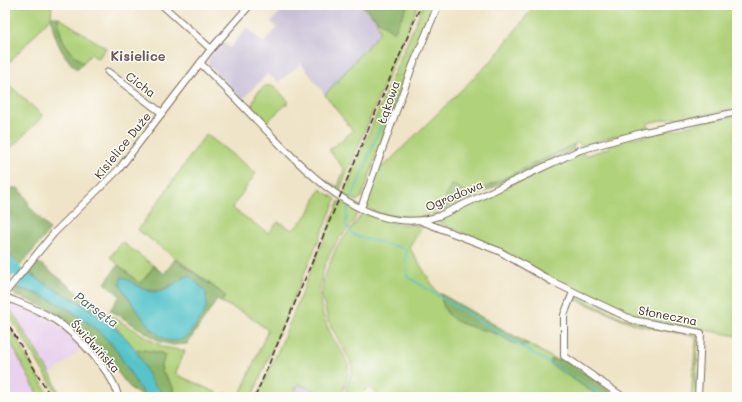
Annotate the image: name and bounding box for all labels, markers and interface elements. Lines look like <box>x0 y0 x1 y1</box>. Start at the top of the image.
district label: Kisielice <box>110 47 166 64</box>
street label: Cicha <box>123 68 159 100</box>
street label: Łąkowa <box>373 79 403 125</box>
street label: Kisielice Duże <box>90 108 154 182</box>
street label: Ogrodowa <box>423 176 485 214</box>
water label: Parsęta <box>71 287 123 331</box>
street label: Słoneczna <box>637 301 699 329</box>
street label: Świdwińska <box>68 316 124 376</box>

